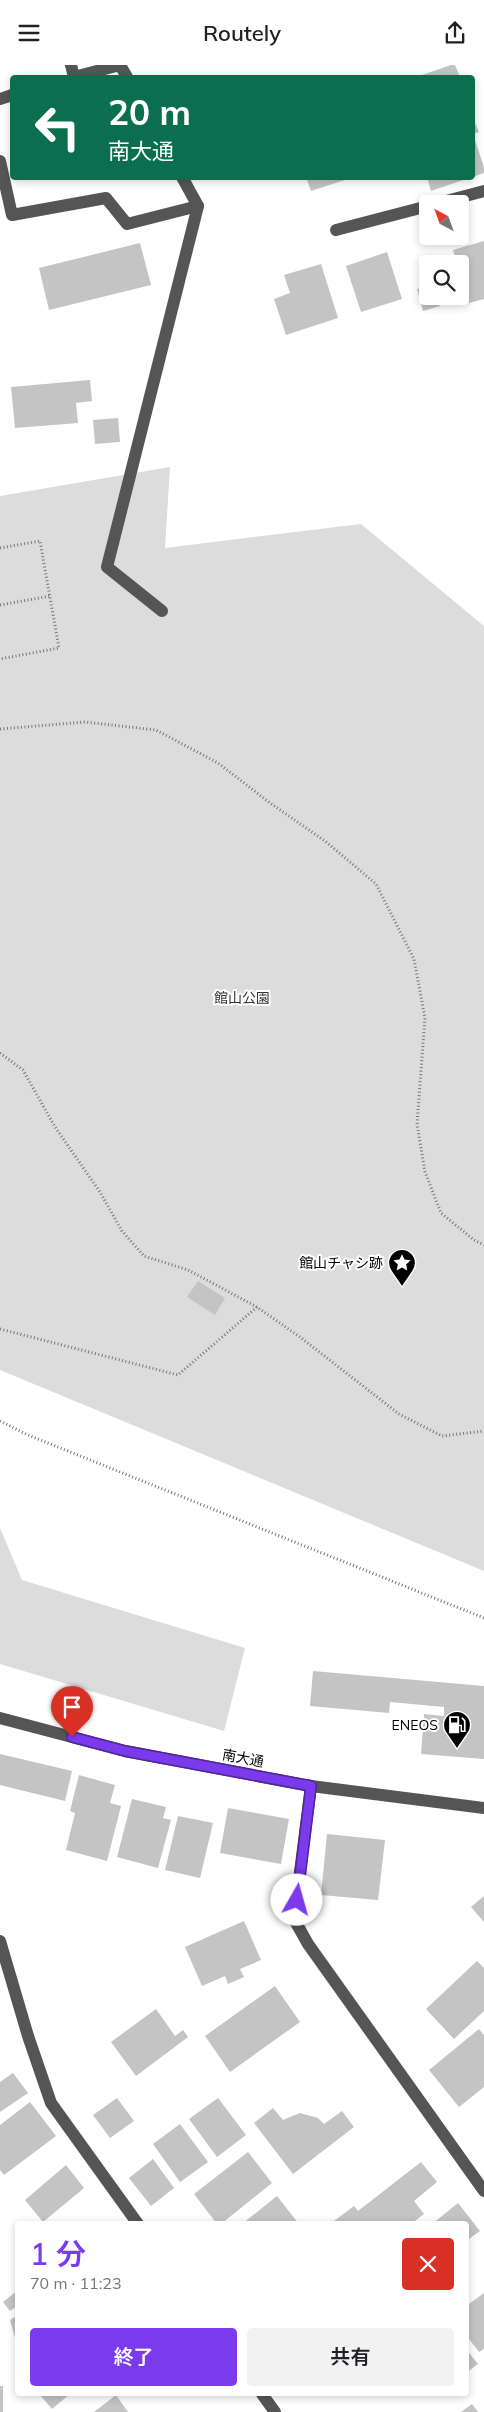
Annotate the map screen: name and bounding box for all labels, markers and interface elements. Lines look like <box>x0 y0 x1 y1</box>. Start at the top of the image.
icon: menu <box>15 19 43 47</box>
text: Routely <box>203 19 281 47</box>
icon: share <box>441 19 469 47</box>
text: 20 m <box>108 90 191 134</box>
icon: left <box>25 95 90 160</box>
text: 南大通 <box>108 137 174 165</box>
north arrow <box>419 195 469 245</box>
map controls <box>419 195 469 305</box>
button: search <box>419 255 469 305</box>
park label: 館山公園 <box>214 989 270 1007</box>
place icon: 館山チャシ跡 <box>387 1248 417 1287</box>
place label: 館山チャシ跡 <box>299 1254 383 1272</box>
pin <box>51 1686 93 1737</box>
icon: arrive <box>58 1693 86 1721</box>
fuel station icon: ENEOS <box>442 1710 472 1749</box>
place label: ENEOS <box>392 1716 438 1734</box>
street label: 南大通 <box>221 1745 265 1771</box>
position arrow <box>270 1873 322 1925</box>
text: 1 分 <box>30 2235 86 2273</box>
button: close <box>402 2238 454 2290</box>
text: 70 m · 11:23 <box>30 2273 122 2293</box>
button: 終了 <box>30 2328 237 2386</box>
button: 共有 <box>247 2328 454 2386</box>

